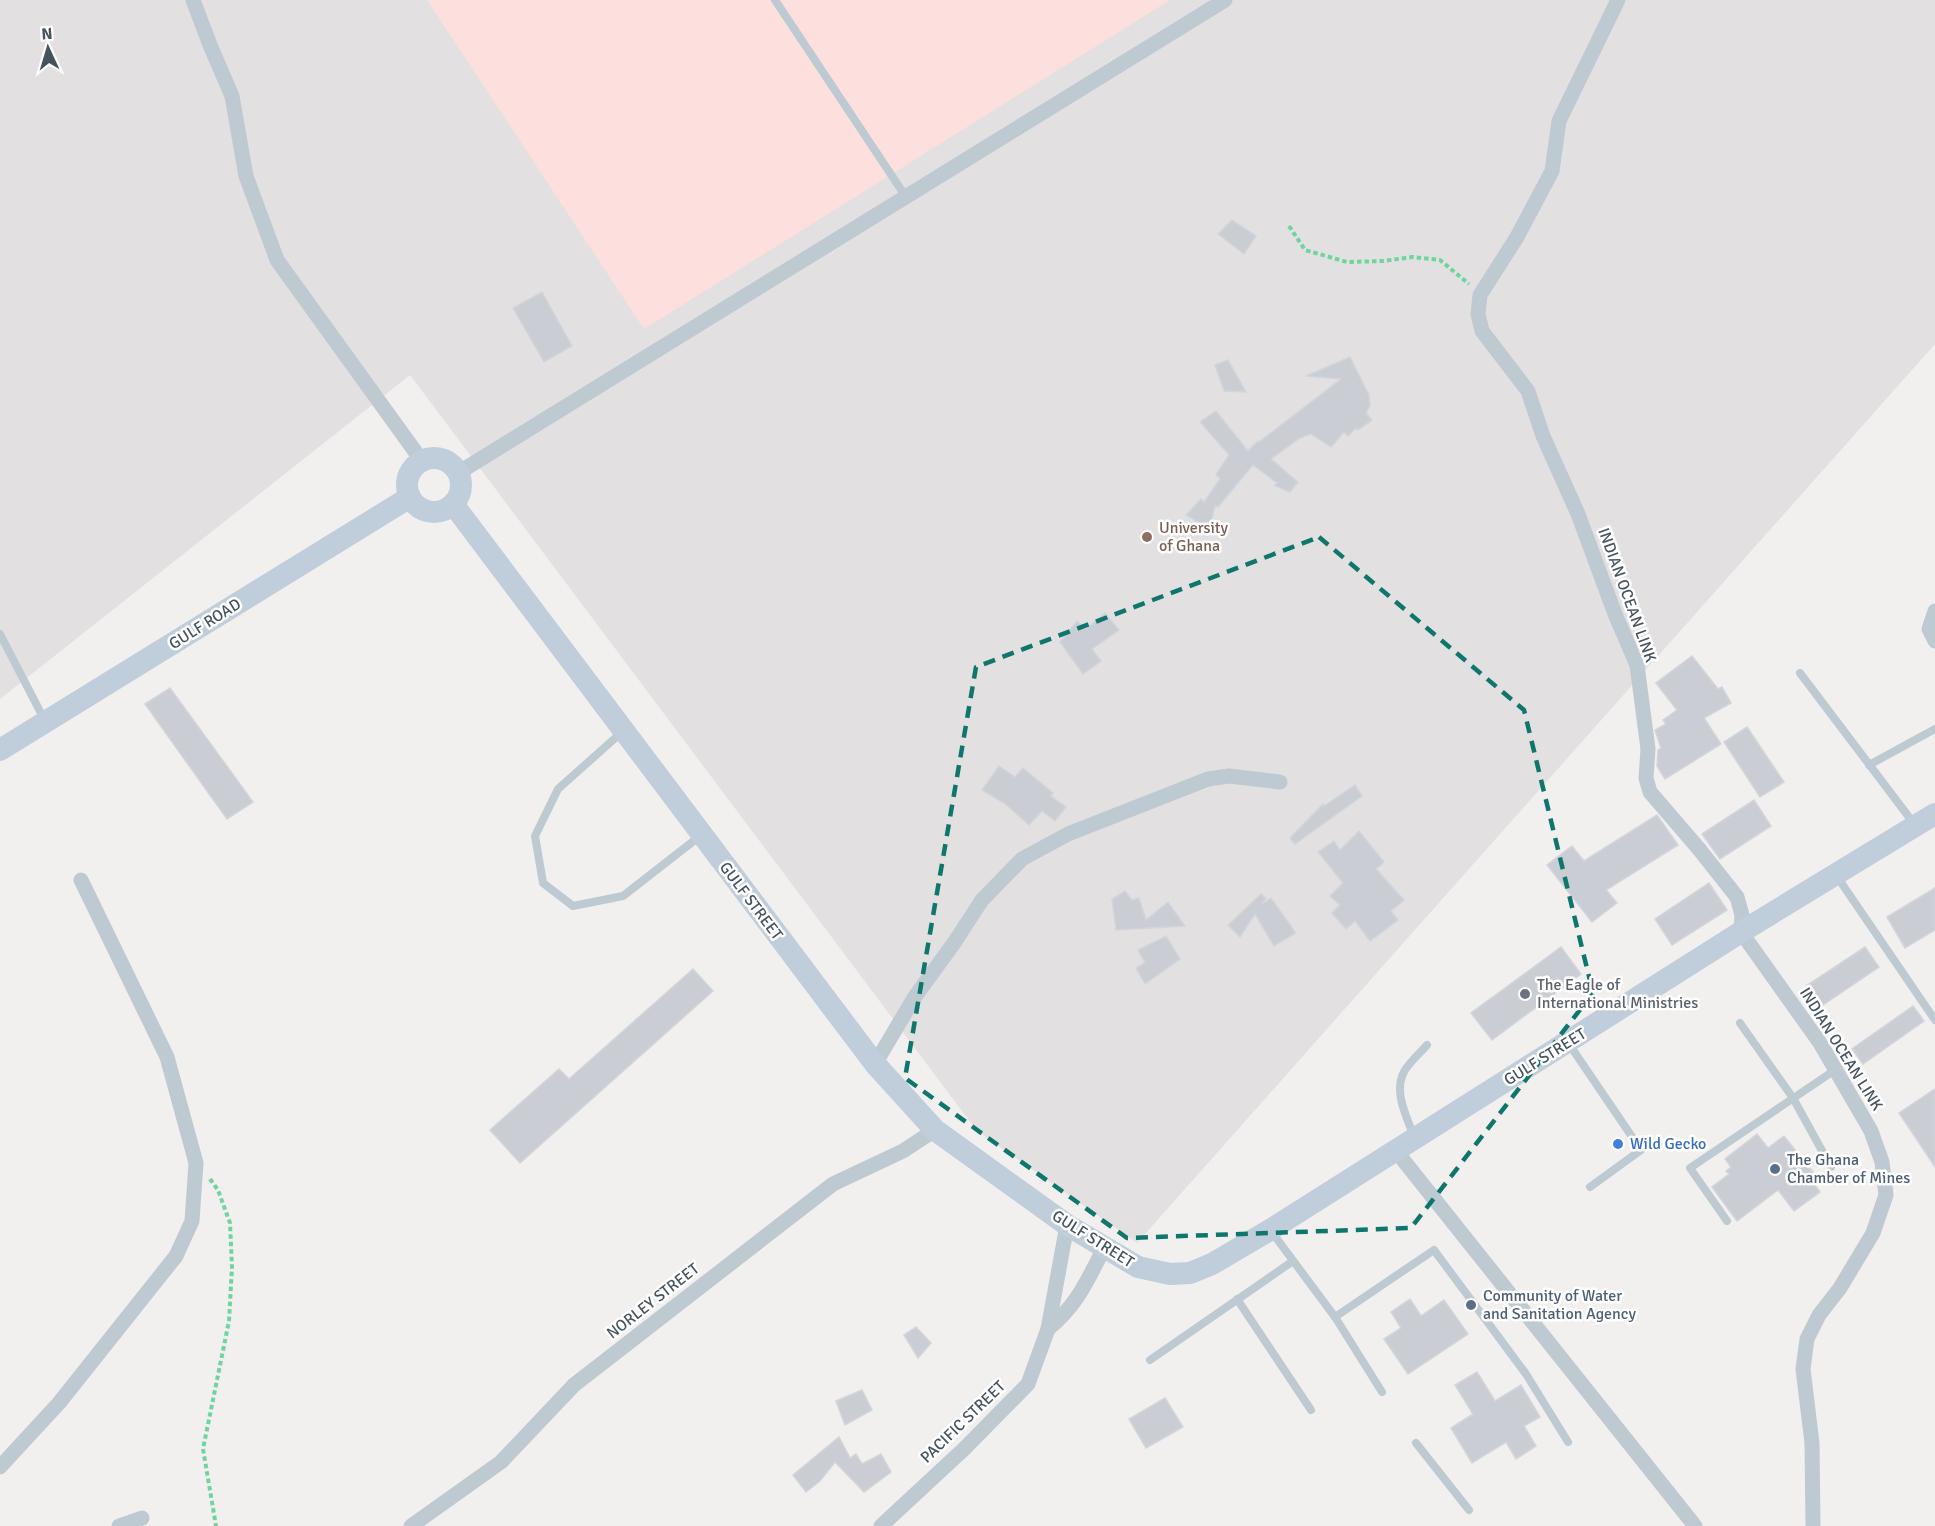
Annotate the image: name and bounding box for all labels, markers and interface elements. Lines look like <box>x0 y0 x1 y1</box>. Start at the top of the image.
north arrow <box>18 18 78 78</box>
text: N <box>41 24 53 44</box>
place label: University of Ghana <box>1159 518 1229 556</box>
street label: INDIAN OCEAN LINK <box>1593 525 1661 665</box>
marker: University of Ghana <box>1140 530 1154 544</box>
street label: GULF ROAD <box>165 594 245 654</box>
street label: GULF STREET <box>715 858 787 944</box>
place label: The Eagle of International Ministries <box>1537 975 1698 1013</box>
street label: INDIAN OCEAN LINK <box>1795 984 1887 1115</box>
marker: The Eagle of International Ministries <box>1518 987 1532 1001</box>
street label: GULF STREET <box>1500 1024 1590 1090</box>
place label: Wild Gecko <box>1630 1134 1706 1154</box>
marker: Wild Gecko <box>1611 1137 1625 1151</box>
place label: The Ghana Chamber of Mines <box>1787 1150 1910 1188</box>
marker: The Ghana Chamber of Mines <box>1768 1162 1782 1176</box>
street label: GULF STREET <box>1048 1206 1138 1272</box>
street label: NORLEY STREET <box>603 1259 703 1343</box>
place label: Community of Water and Sanitation Agency <box>1483 1286 1636 1324</box>
marker: Community of Water and Sanitation Agency <box>1464 1298 1478 1312</box>
street label: PACIFIC STREET <box>916 1376 1010 1467</box>

